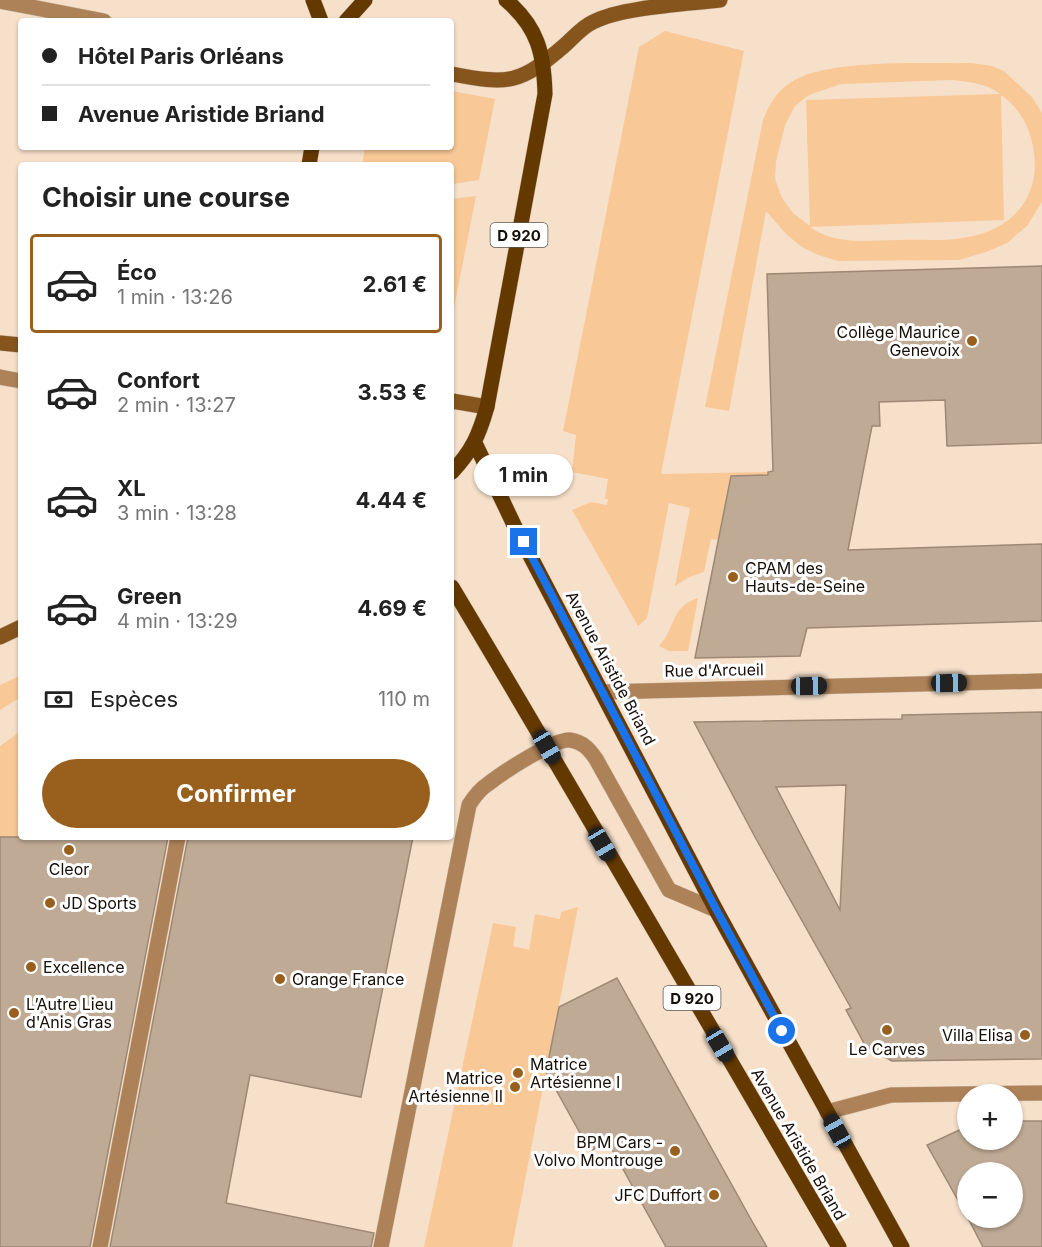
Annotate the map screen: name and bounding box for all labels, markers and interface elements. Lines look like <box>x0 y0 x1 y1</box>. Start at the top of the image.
text: Hôtel Paris Orléans <box>78 43 284 69</box>
text: Avenue Aristide Briand <box>78 101 325 127</box>
text: Choisir une course <box>42 181 290 214</box>
road number: D 920 <box>490 223 548 247</box>
icon: car <box>45 257 99 311</box>
text: Éco <box>117 259 157 285</box>
text: 2.61 € <box>362 271 427 297</box>
text: 1 min · 13:26 <box>117 285 233 309</box>
place label: Collège Maurice Genevoix <box>836 322 960 360</box>
marker: Collège Maurice Genevoix <box>965 334 979 348</box>
icon: car <box>45 365 99 419</box>
text: Confort <box>117 367 200 393</box>
text: 3.53 € <box>358 379 427 405</box>
text: 2 min · 13:27 <box>117 393 236 417</box>
callout: 1 min <box>474 455 574 497</box>
text: 1 min <box>499 463 548 487</box>
icon: car <box>45 473 99 527</box>
text: XL <box>117 475 146 501</box>
text: 4.44 € <box>355 487 427 513</box>
text: 3 min · 13:28 <box>117 501 237 525</box>
route end <box>510 528 537 555</box>
place label: CPAM des Hauts-de-Seine <box>745 558 865 596</box>
marker: CPAM des Hauts-de-Seine <box>726 570 740 584</box>
icon: car <box>45 581 99 635</box>
text: Green <box>117 583 182 609</box>
street label: Avenue Aristide Briand <box>562 587 660 749</box>
text: 4.69 € <box>357 595 427 621</box>
text: 4 min · 13:29 <box>117 609 238 633</box>
street label: Rue d'Arcueil <box>664 659 764 681</box>
car <box>931 674 967 692</box>
car <box>791 677 827 695</box>
icon: cash <box>42 683 75 716</box>
text: Espèces <box>90 686 178 712</box>
text: 110 m <box>378 687 430 711</box>
car <box>530 727 564 767</box>
button: Confirmer <box>42 759 430 828</box>
car <box>585 824 619 864</box>
marker: Cleor <box>62 843 76 857</box>
place label: Cleor <box>49 859 89 879</box>
place label: JD Sports <box>62 893 137 913</box>
marker: JD Sports <box>43 896 57 910</box>
place label: Excellence <box>43 957 124 977</box>
marker: Excellence <box>24 960 38 974</box>
place label: Orange France <box>292 969 404 989</box>
marker: Orange France <box>273 972 287 986</box>
road number: D 920 <box>664 986 720 1010</box>
place label: L’Autre Lieu d'Anis Gras <box>26 994 113 1032</box>
marker: L’Autre Lieu d'Anis Gras <box>7 1006 21 1020</box>
route start <box>768 1017 795 1044</box>
marker: Le Carves <box>880 1023 894 1037</box>
car <box>703 1025 737 1065</box>
place label: Villa Elisa <box>942 1025 1013 1045</box>
marker: Villa Elisa <box>1018 1028 1032 1042</box>
place label: Le Carves <box>849 1039 925 1059</box>
place label: Matrice Artésienne I <box>530 1054 620 1092</box>
street label: Avenue Aristide Briand <box>747 1065 851 1223</box>
marker: Matrice Artésienne I <box>511 1066 525 1080</box>
place label: Matrice Artésienne II <box>408 1068 503 1106</box>
marker: Matrice Artésienne II <box>508 1080 522 1094</box>
map controls <box>957 1084 1023 1228</box>
button: + <box>957 1084 1023 1150</box>
car <box>820 1111 854 1151</box>
place label: BPM Cars - Volvo Montrouge <box>534 1132 663 1170</box>
marker: BPM Cars - Volvo Montrouge <box>668 1144 682 1158</box>
button: − <box>957 1162 1023 1228</box>
place label: JFC Duffort <box>614 1185 702 1205</box>
marker: JFC Duffort <box>707 1188 721 1202</box>

